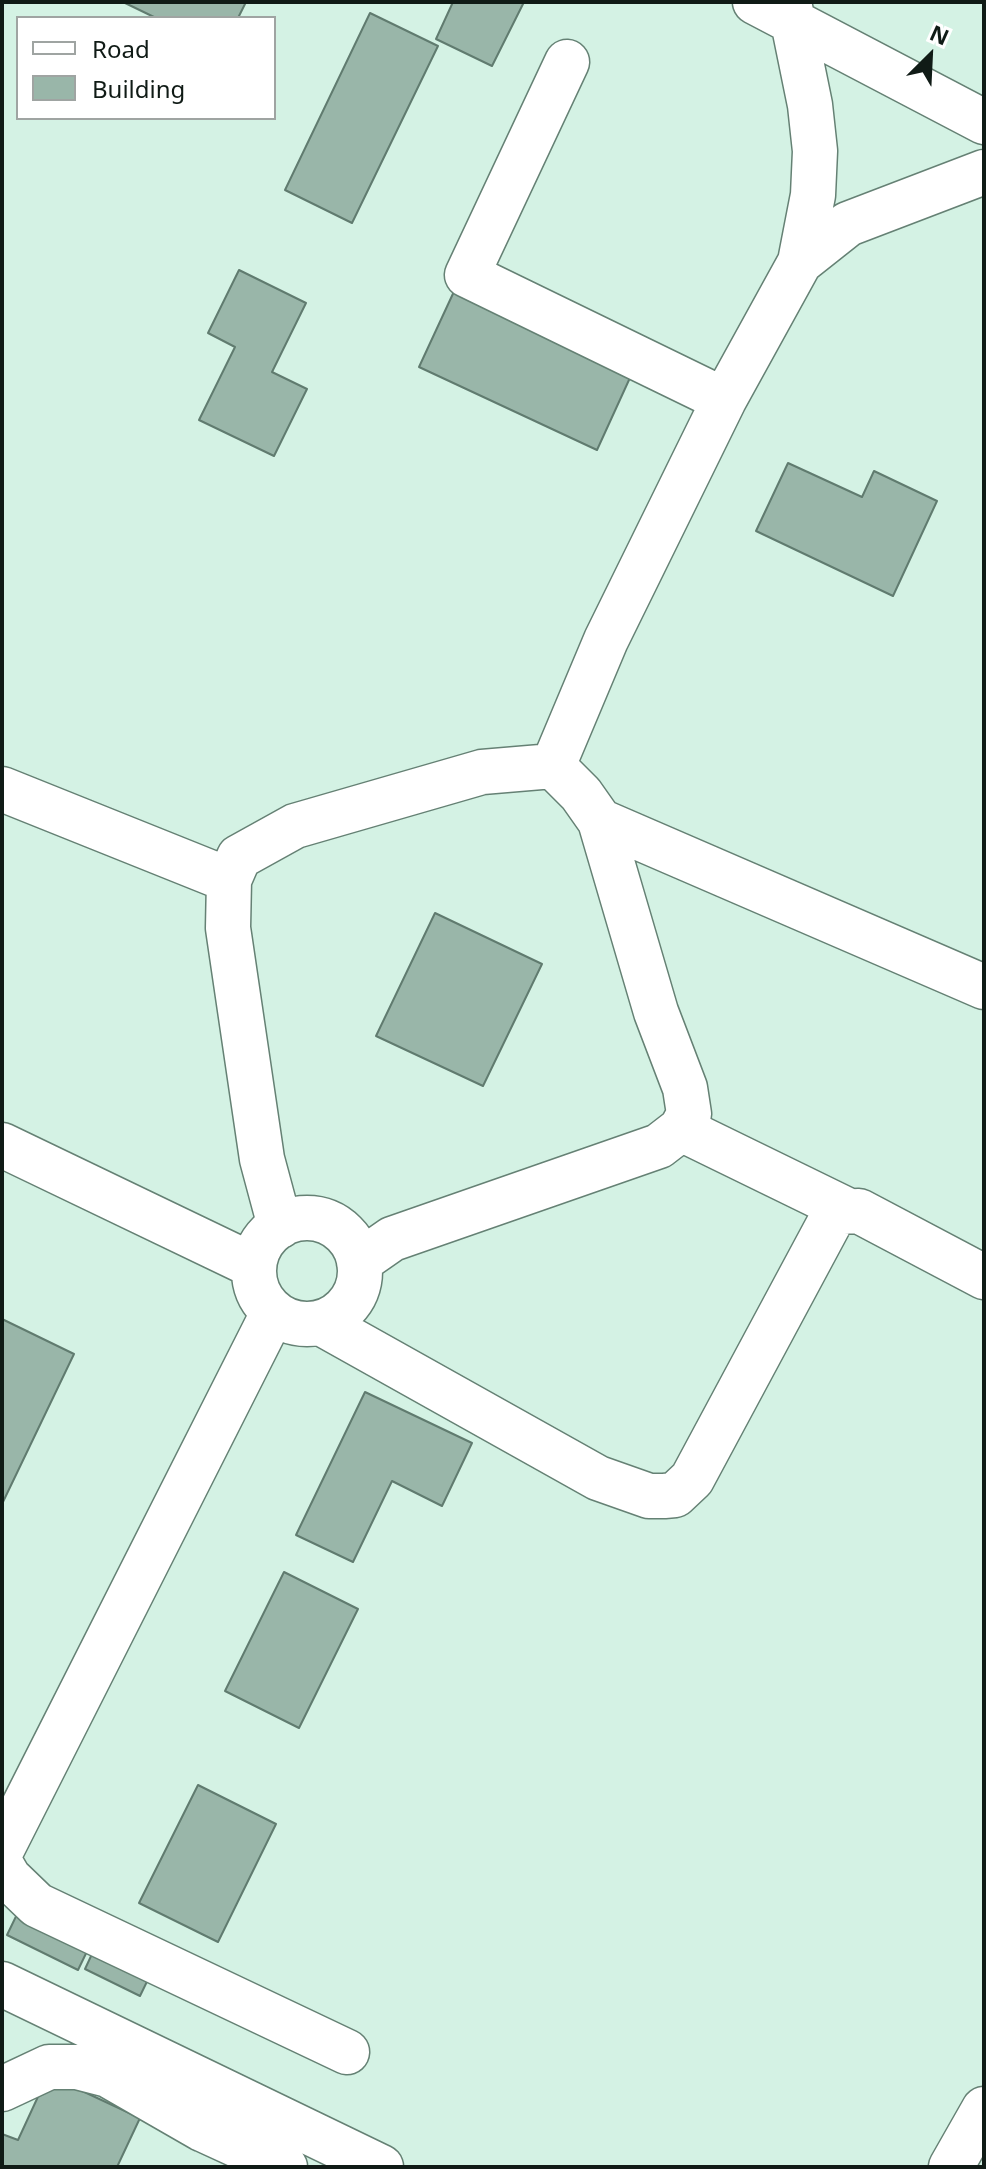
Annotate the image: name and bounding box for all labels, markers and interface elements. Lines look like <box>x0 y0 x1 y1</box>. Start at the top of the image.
legend <box>16 16 276 120</box>
north arrow <box>890 16 970 96</box>
text: N <box>925 17 954 51</box>
text: Road <box>92 32 150 65</box>
text: Building <box>92 72 185 105</box>

